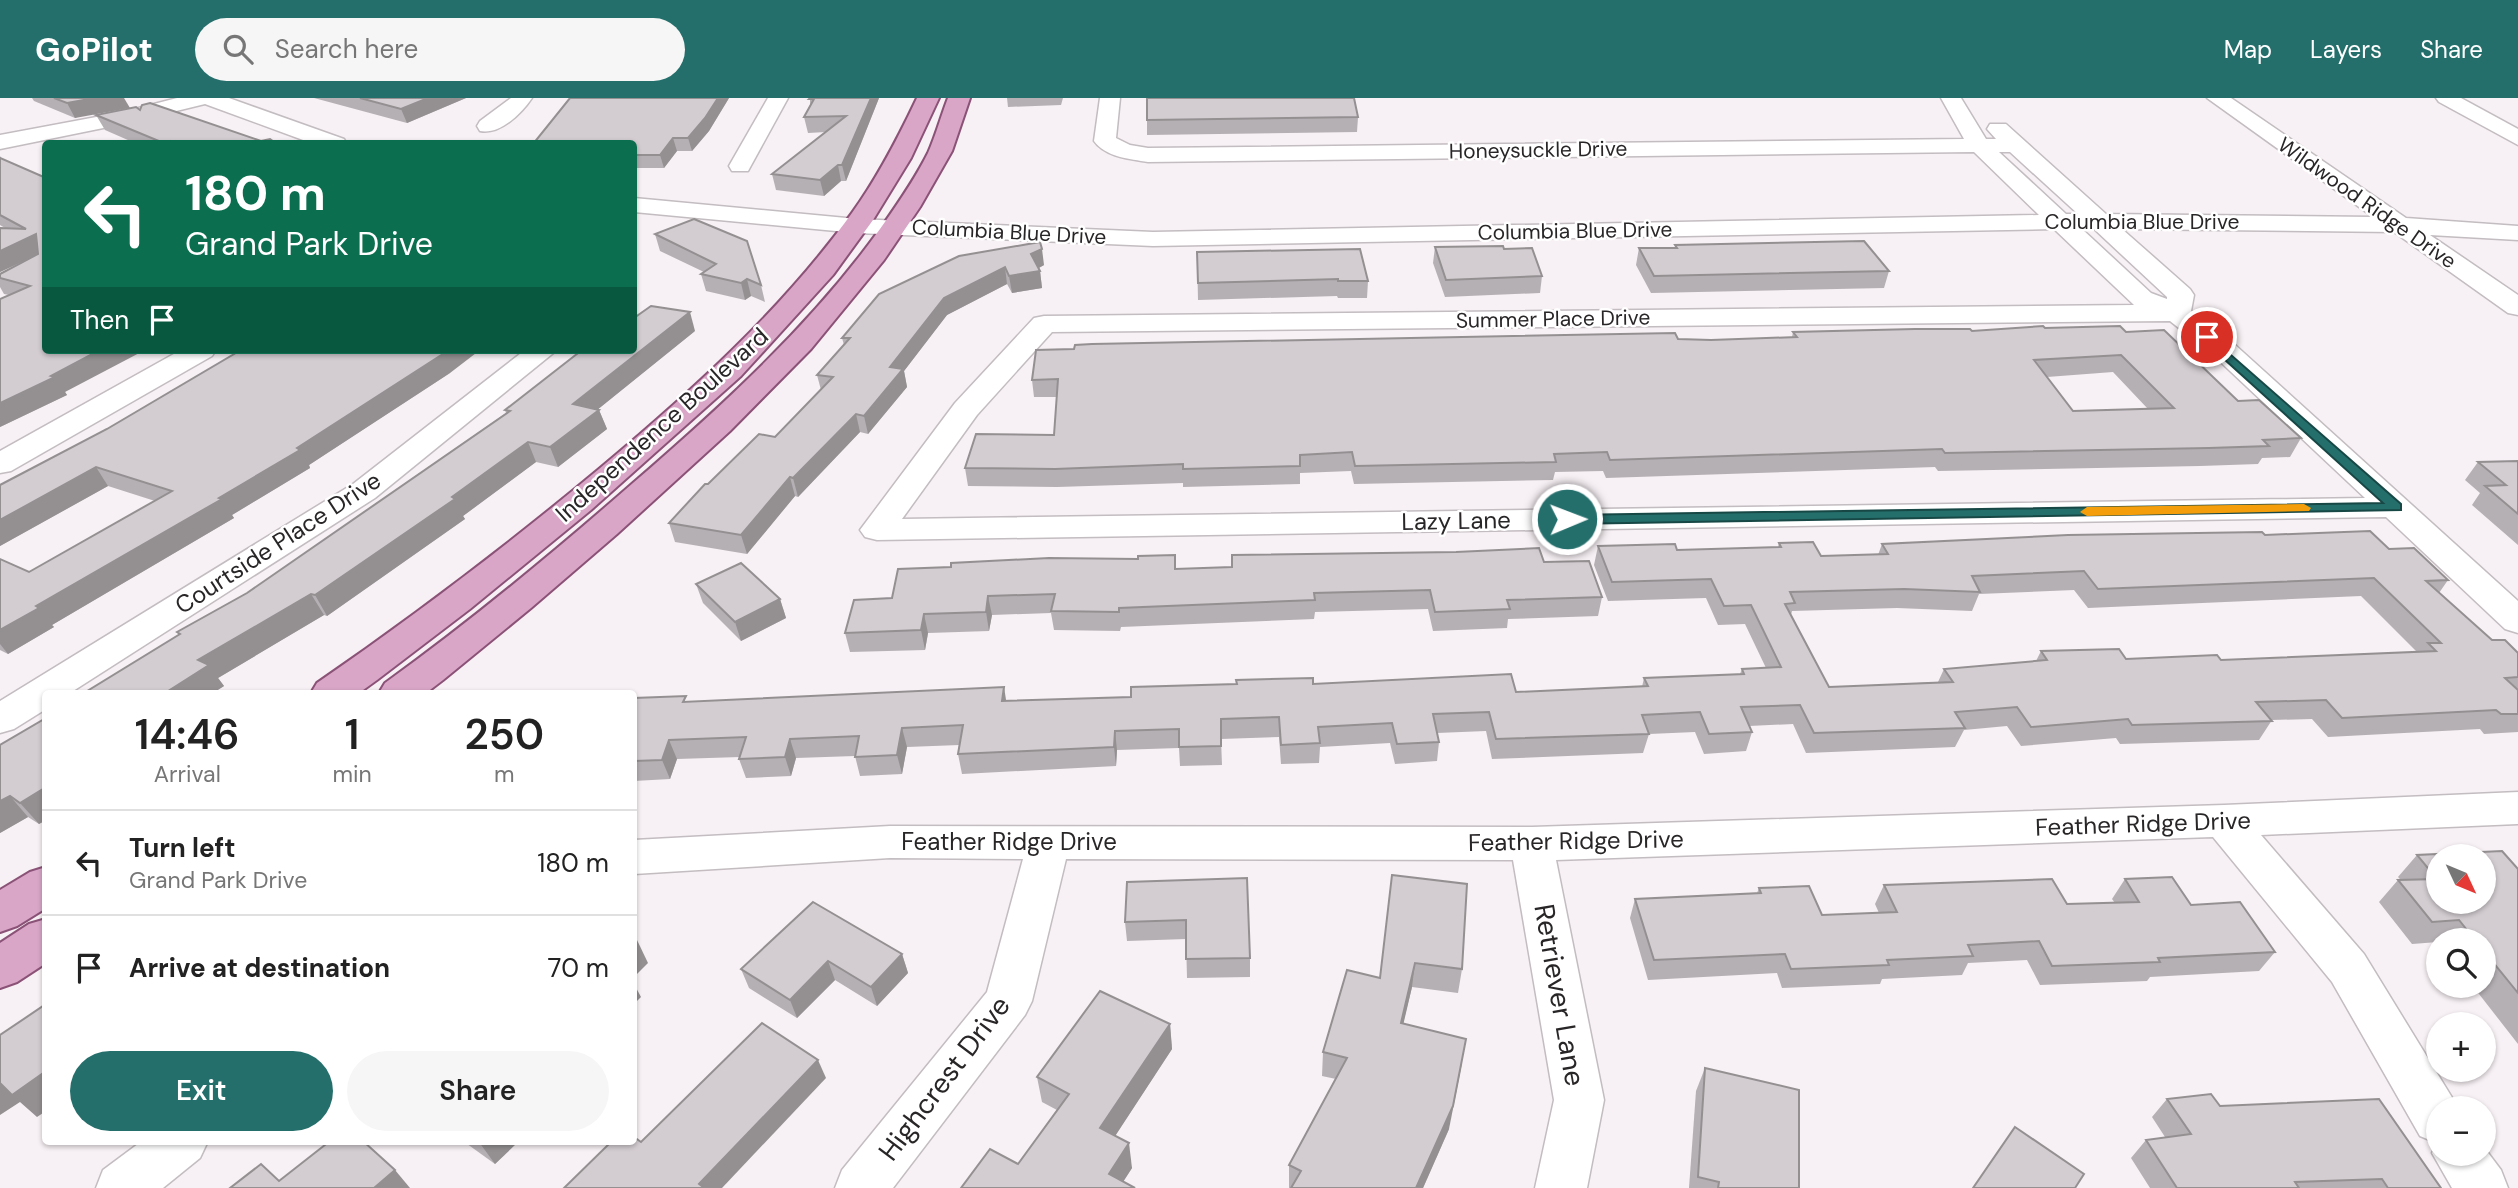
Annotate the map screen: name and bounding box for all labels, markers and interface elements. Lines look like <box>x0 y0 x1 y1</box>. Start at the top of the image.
search box <box>195 18 685 81</box>
text: GoPilot <box>35 28 153 71</box>
icon: search <box>219 30 257 68</box>
text: Search here <box>275 32 418 66</box>
text: Map <box>2224 34 2272 65</box>
text: Layers <box>2310 34 2382 65</box>
text: Share <box>2420 34 2483 65</box>
street label: Wildwood Ridge Drive <box>2272 131 2462 275</box>
street label: Honeysuckle Drive <box>1449 134 1628 166</box>
text: 180 m <box>185 161 326 225</box>
icon: left <box>70 168 161 259</box>
street label: Columbia Blue Drive <box>2045 208 2239 236</box>
street label: Columbia Blue Drive <box>911 213 1107 251</box>
street label: Columbia Blue Drive <box>1477 215 1673 247</box>
text: Grand Park Drive <box>185 223 433 265</box>
icon: arrive <box>143 301 181 339</box>
text: Then <box>70 303 129 337</box>
street label: Summer Place Drive <box>1456 303 1651 335</box>
pin <box>2177 307 2237 367</box>
icon: arrive <box>2188 318 2226 356</box>
street label: Independence Boulevard <box>549 321 775 529</box>
street label: Courtside Place Drive <box>169 464 387 621</box>
position arrow <box>1530 482 1604 556</box>
street label: Lazy Lane <box>1401 504 1511 537</box>
text: 14:46 <box>135 707 240 762</box>
text: 1 <box>345 707 359 762</box>
text: 250 <box>465 707 544 762</box>
text: Arrival <box>154 759 221 789</box>
text: min <box>333 759 372 789</box>
text: m <box>494 759 515 789</box>
street label: Feather Ridge Drive <box>2035 804 2251 843</box>
street label: Feather Ridge Drive <box>1468 823 1684 858</box>
street label: Feather Ridge Drive <box>901 826 1117 857</box>
text: Turn left <box>129 831 236 865</box>
icon: left <box>70 844 108 882</box>
north arrow <box>2426 844 2496 914</box>
map controls <box>2426 844 2496 1166</box>
text: 180 m <box>537 846 609 880</box>
text: Grand Park Drive <box>129 865 307 895</box>
street label: Retriever Lane <box>1525 901 1594 1089</box>
button: search <box>2426 928 2496 998</box>
icon: arrive <box>70 949 108 987</box>
text: Arrive at destination <box>129 951 390 985</box>
text: 70 m <box>548 951 609 985</box>
street label: Highcrest Drive <box>870 988 1019 1168</box>
button: + <box>2426 1012 2496 1082</box>
button: Exit <box>70 1051 333 1131</box>
button: Share <box>347 1051 609 1131</box>
button: − <box>2426 1096 2496 1166</box>

